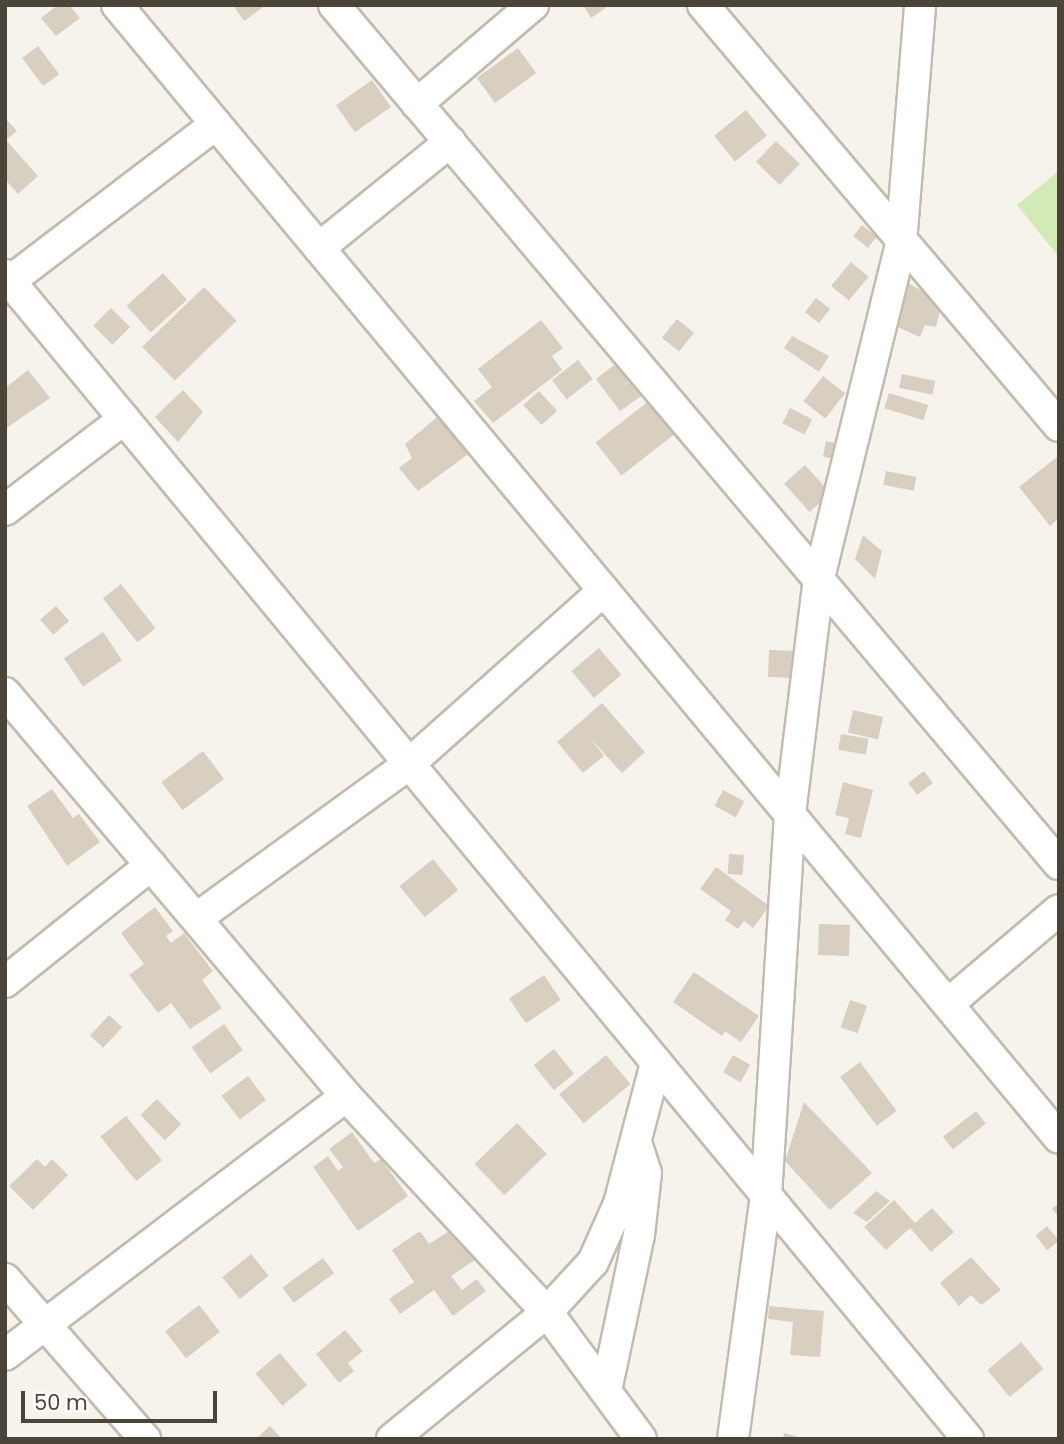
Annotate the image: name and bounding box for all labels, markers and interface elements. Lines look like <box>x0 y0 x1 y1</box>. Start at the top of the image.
scale bar <box>24 1378 220 1422</box>
text: 50 m <box>34 1388 88 1417</box>

